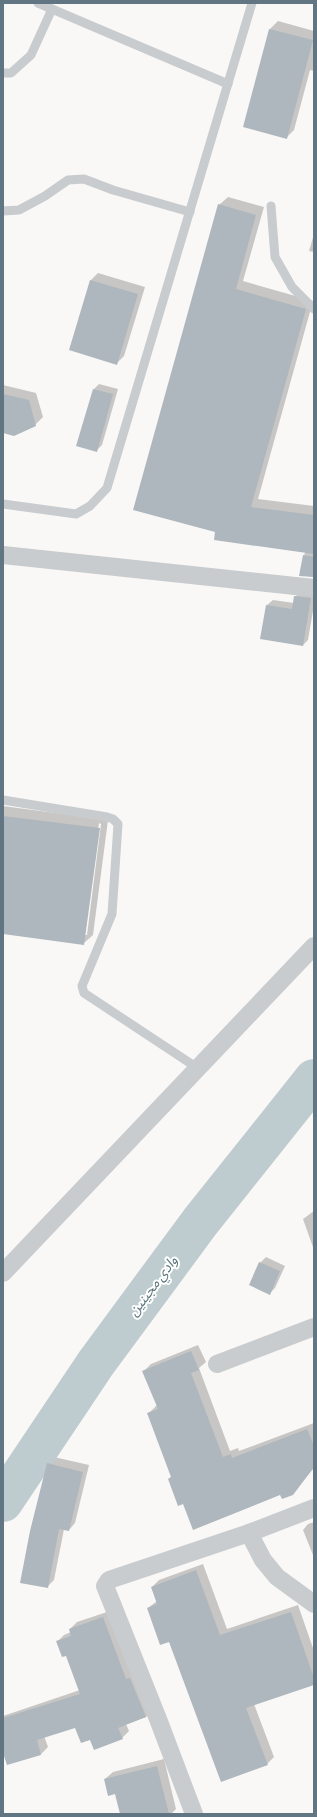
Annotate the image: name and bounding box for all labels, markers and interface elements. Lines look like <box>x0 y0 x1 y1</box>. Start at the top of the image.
water label: وادي مجينين <box>125 1253 183 1321</box>

